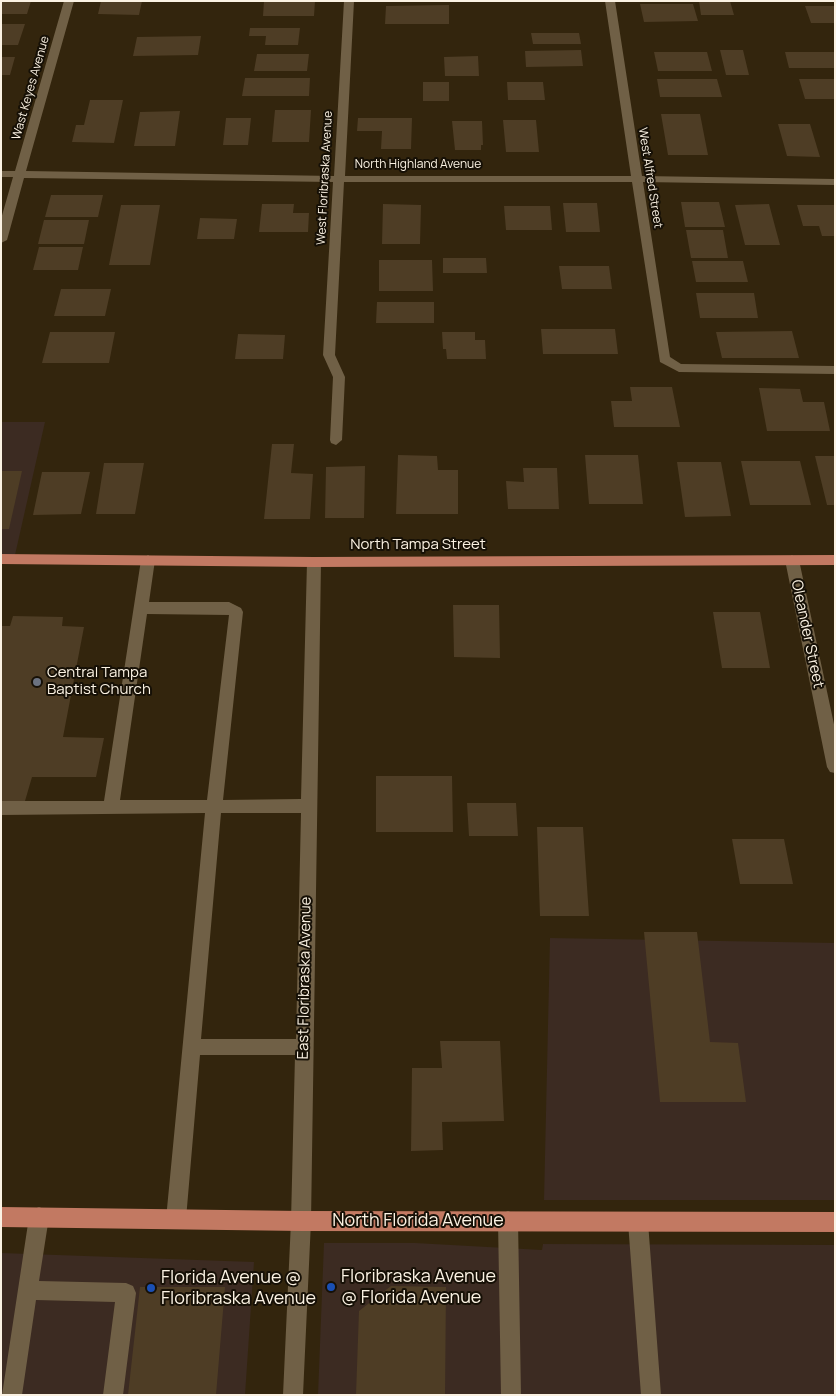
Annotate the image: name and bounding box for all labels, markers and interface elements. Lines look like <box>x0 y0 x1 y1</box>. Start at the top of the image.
street label: Wast Keyes Avenue <box>9 34 53 142</box>
street label: West Floribraska Avenue <box>314 111 336 245</box>
street label: West Alfred Street <box>635 127 665 229</box>
street label: North Highland Avenue <box>355 158 481 172</box>
street label: North Tampa Street <box>350 536 486 554</box>
street label: Oleander Street <box>787 578 827 690</box>
place label: Central Tampa Baptist Church <box>47 664 151 699</box>
marker: Central Tampa Baptist Church <box>31 676 43 688</box>
street label: East Floribraska Avenue <box>295 896 315 1060</box>
street label: North Florida Avenue <box>332 1210 504 1232</box>
place label: Floribraska Avenue @ Florida Avenue <box>341 1266 496 1308</box>
place label: Florida Avenue @ Floribraska Avenue <box>161 1267 316 1310</box>
marker: Floribraska Avenue @ Florida Avenue <box>325 1281 337 1293</box>
marker: Florida Avenue @ Floribraska Avenue <box>145 1282 157 1294</box>

